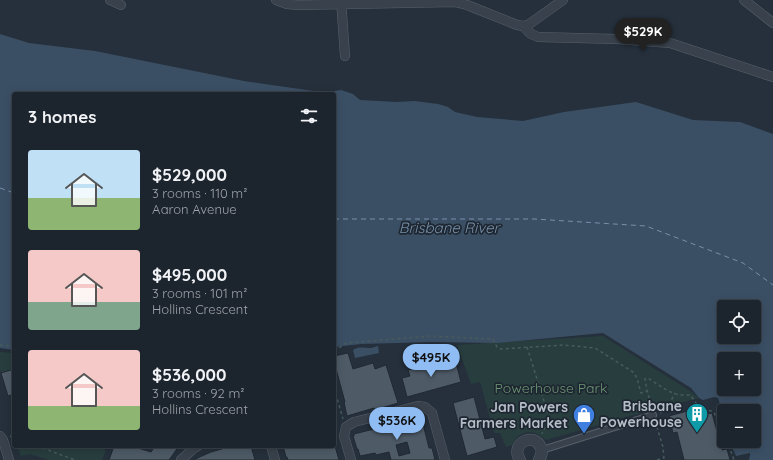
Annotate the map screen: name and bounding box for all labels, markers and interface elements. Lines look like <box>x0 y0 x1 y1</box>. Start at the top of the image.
pin: $529K <box>615 18 671 52</box>
text: $529K <box>624 23 662 39</box>
icon: filters <box>298 105 320 127</box>
text: 3 homes <box>28 106 96 127</box>
text: $529,000 <box>152 164 227 185</box>
icon: home <box>60 166 108 214</box>
text: 3 rooms · 110 m² <box>152 185 247 201</box>
text: Aaron Avenue <box>152 201 237 217</box>
water label: Brisbane River <box>399 218 502 237</box>
text: $495,000 <box>152 264 227 285</box>
icon: home <box>60 266 108 314</box>
text: 3 rooms · 101 m² <box>152 285 247 301</box>
map controls <box>717 300 761 448</box>
button: locate <box>717 300 761 344</box>
text: Hollins Crescent <box>152 301 248 317</box>
pin: $495K <box>403 344 459 378</box>
text: $495K <box>412 349 450 365</box>
button: + <box>717 352 761 396</box>
text: $536,000 <box>152 364 226 385</box>
icon: home <box>60 366 108 414</box>
park label: Powerhouse Park <box>495 379 607 397</box>
text: 3 rooms · 92 m² <box>152 385 244 401</box>
place label: Brisbane Powerhouse <box>600 397 682 431</box>
place label: Jan Powers Farmers Market <box>460 398 568 432</box>
text: Hollins Crescent <box>152 401 248 417</box>
building icon: Brisbane Powerhouse <box>684 401 710 434</box>
shop icon: Jan Powers Farmers Market <box>571 402 597 435</box>
button: − <box>717 404 761 448</box>
pin: $536K <box>369 407 425 441</box>
text: $536K <box>378 412 416 428</box>

